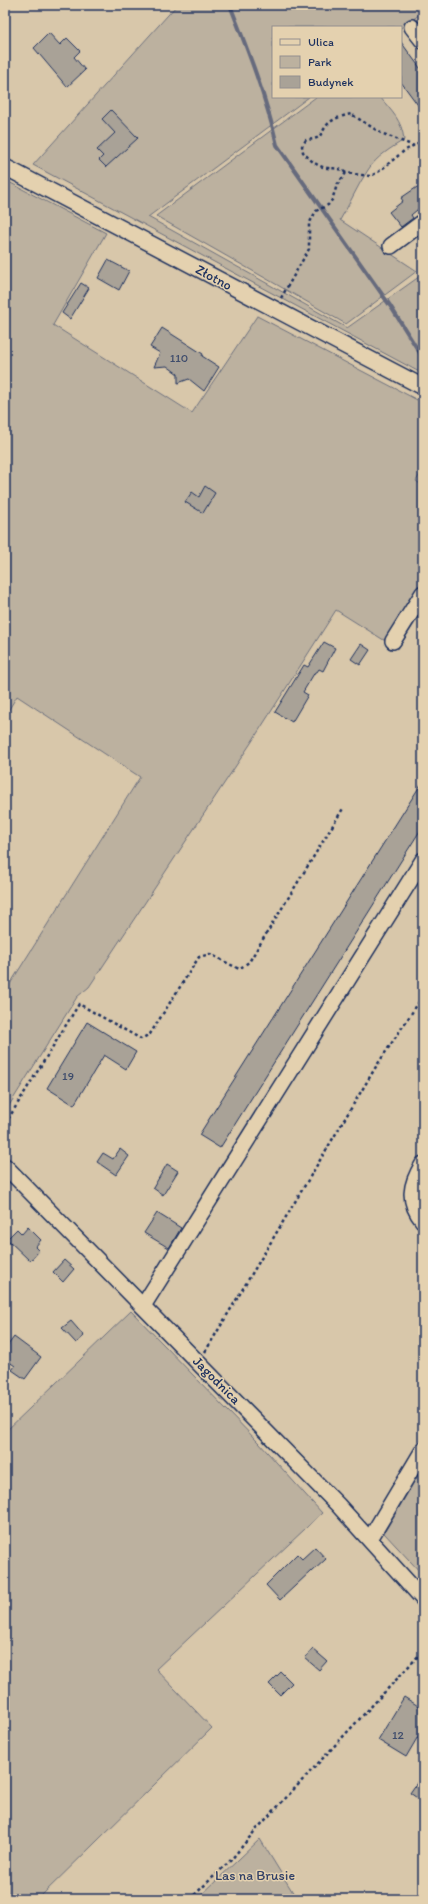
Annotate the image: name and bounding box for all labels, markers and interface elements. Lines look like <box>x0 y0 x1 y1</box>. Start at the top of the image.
legend <box>272 26 402 98</box>
text: Ulica <box>308 35 334 49</box>
text: Park <box>308 55 332 69</box>
text: Budynek <box>308 75 354 89</box>
street label: Złotno <box>193 261 235 294</box>
house number: 110 <box>170 351 188 365</box>
house number: 19 <box>62 1069 74 1083</box>
street label: Jagodnica <box>189 1353 245 1408</box>
house number: 12 <box>392 1728 405 1742</box>
park label: Las na Brusie <box>215 1867 295 1884</box>

